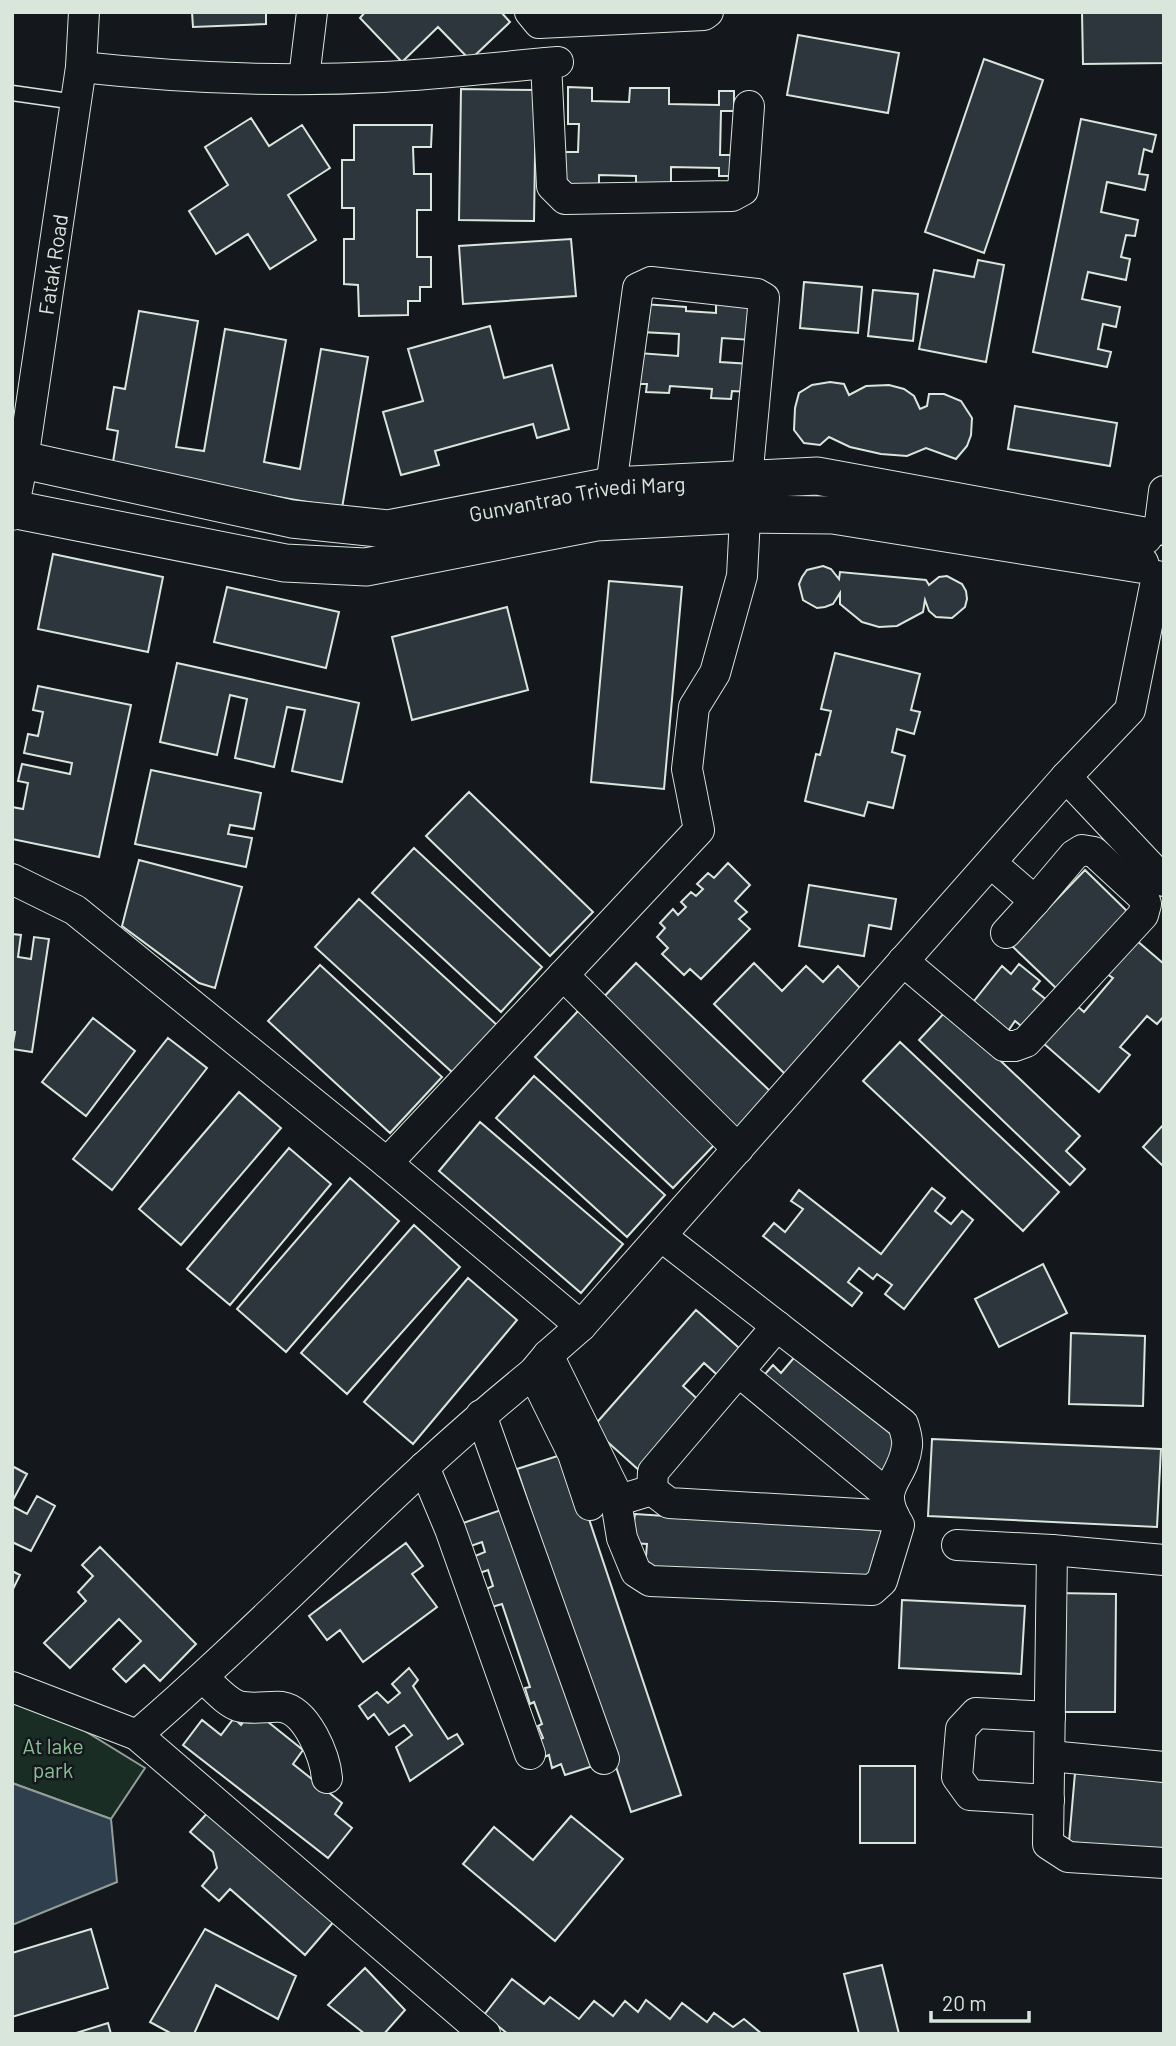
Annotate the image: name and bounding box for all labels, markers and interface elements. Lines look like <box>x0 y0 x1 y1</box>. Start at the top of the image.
street label: Fatak Road <box>32 212 72 316</box>
street label: Gunvantrao Trivedi Marg <box>467 470 686 526</box>
park label: At lake park <box>22 1733 84 1782</box>
scale bar <box>931 1980 1029 2024</box>
text: 20 m <box>942 1990 987 2015</box>

